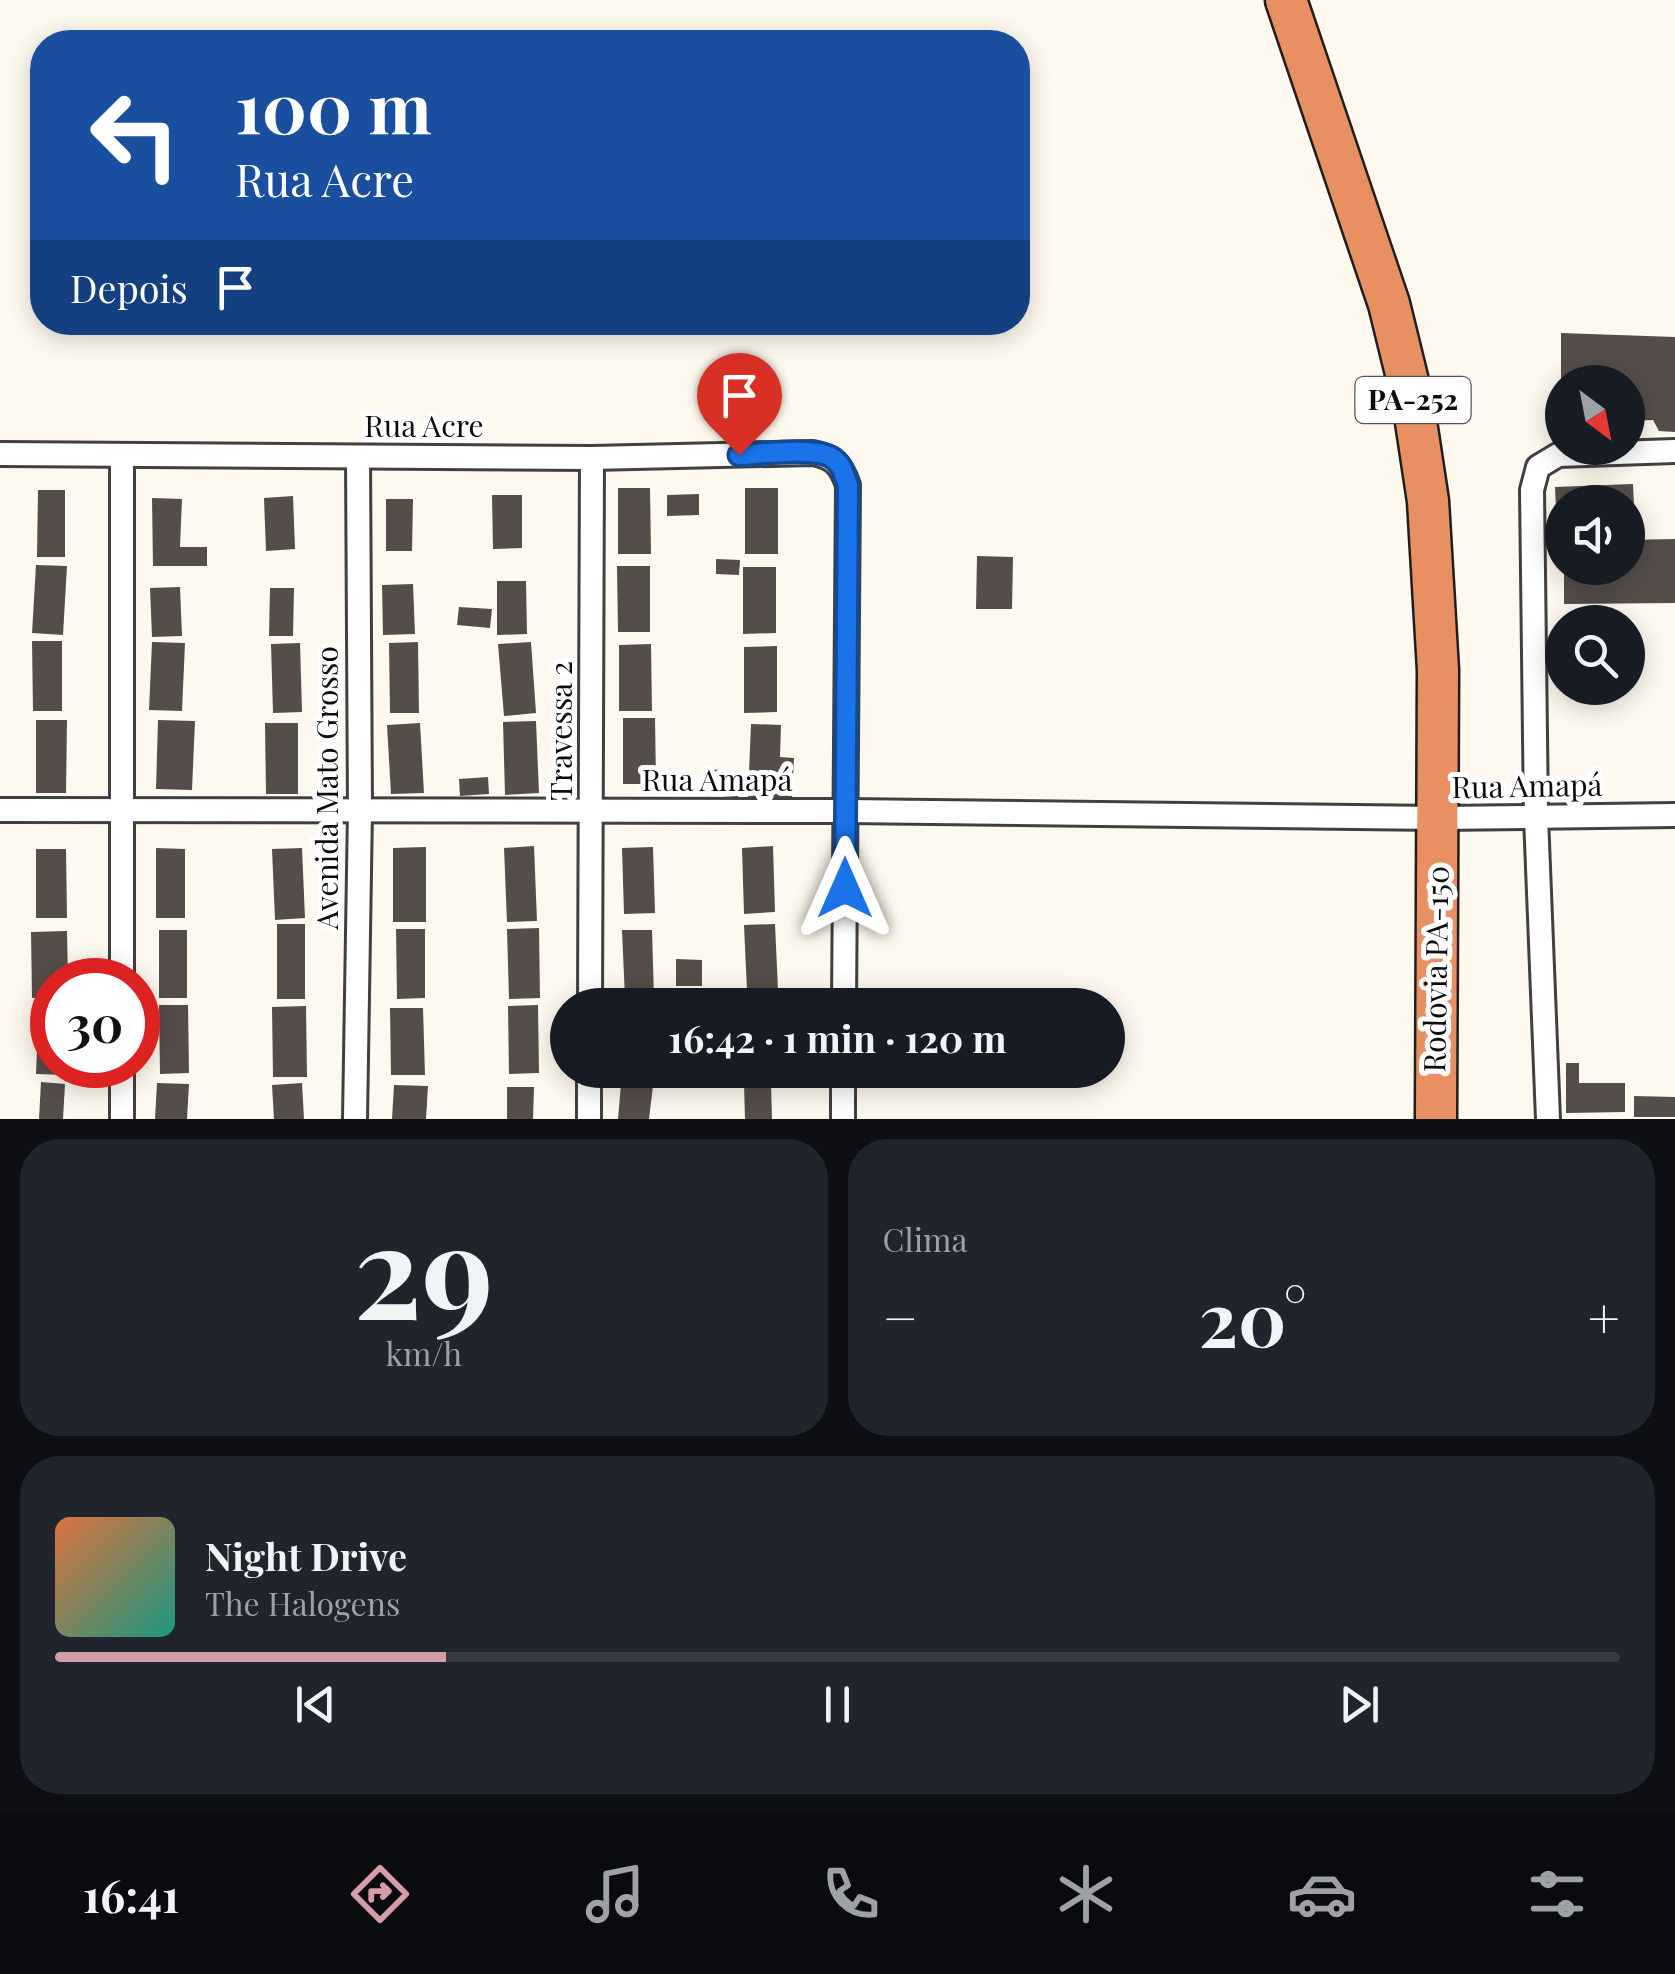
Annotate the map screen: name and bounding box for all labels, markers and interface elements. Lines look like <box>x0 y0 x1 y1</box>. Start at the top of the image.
text: 100 m <box>235 58 432 152</box>
icon: left <box>70 70 200 200</box>
text: Rua Acre <box>235 148 414 208</box>
icon: arrive <box>208 260 263 315</box>
text: Depois <box>70 262 188 313</box>
pin <box>697 353 782 456</box>
north arrow <box>1545 365 1645 465</box>
map controls <box>1545 365 1645 705</box>
icon: arrive <box>712 368 767 423</box>
road number: PA-252 <box>1356 377 1470 423</box>
street label: Rua Acre <box>364 405 484 445</box>
button: sound <box>1545 485 1645 585</box>
button: search <box>1545 605 1645 705</box>
street label: Avenida Mato Grosso <box>306 646 346 931</box>
street label: Travessa 2 <box>540 661 580 801</box>
street label: Rua Amapá <box>642 759 792 799</box>
street label: Rua Amapá <box>1451 764 1603 806</box>
position arrow <box>793 836 897 940</box>
street label: Rodovia PA-150 <box>1413 865 1457 1073</box>
speed limit sign: 30 <box>30 958 160 1088</box>
text: 16:42 · 1 min · 120 m <box>668 1012 1007 1063</box>
text: 29 <box>354 1179 494 1353</box>
text: Clima <box>883 1217 967 1260</box>
text: 20° <box>1199 1266 1307 1366</box>
text: − <box>883 1279 918 1353</box>
text: + <box>1588 1279 1620 1353</box>
text: km/h <box>385 1331 462 1374</box>
text: Night Drive <box>205 1530 407 1581</box>
text: The Halogens <box>205 1581 400 1624</box>
icon: previous <box>288 1677 343 1732</box>
icon: pause <box>810 1677 865 1732</box>
icon: next <box>1332 1677 1387 1732</box>
icon: directions <box>345 1859 415 1929</box>
icon: music <box>580 1859 650 1929</box>
icon: phone <box>816 1859 886 1929</box>
icon: climate <box>1051 1859 1121 1929</box>
icon: car <box>1287 1859 1357 1929</box>
icon: filters <box>1522 1859 1592 1929</box>
text: 16:41 <box>83 1864 179 1924</box>

